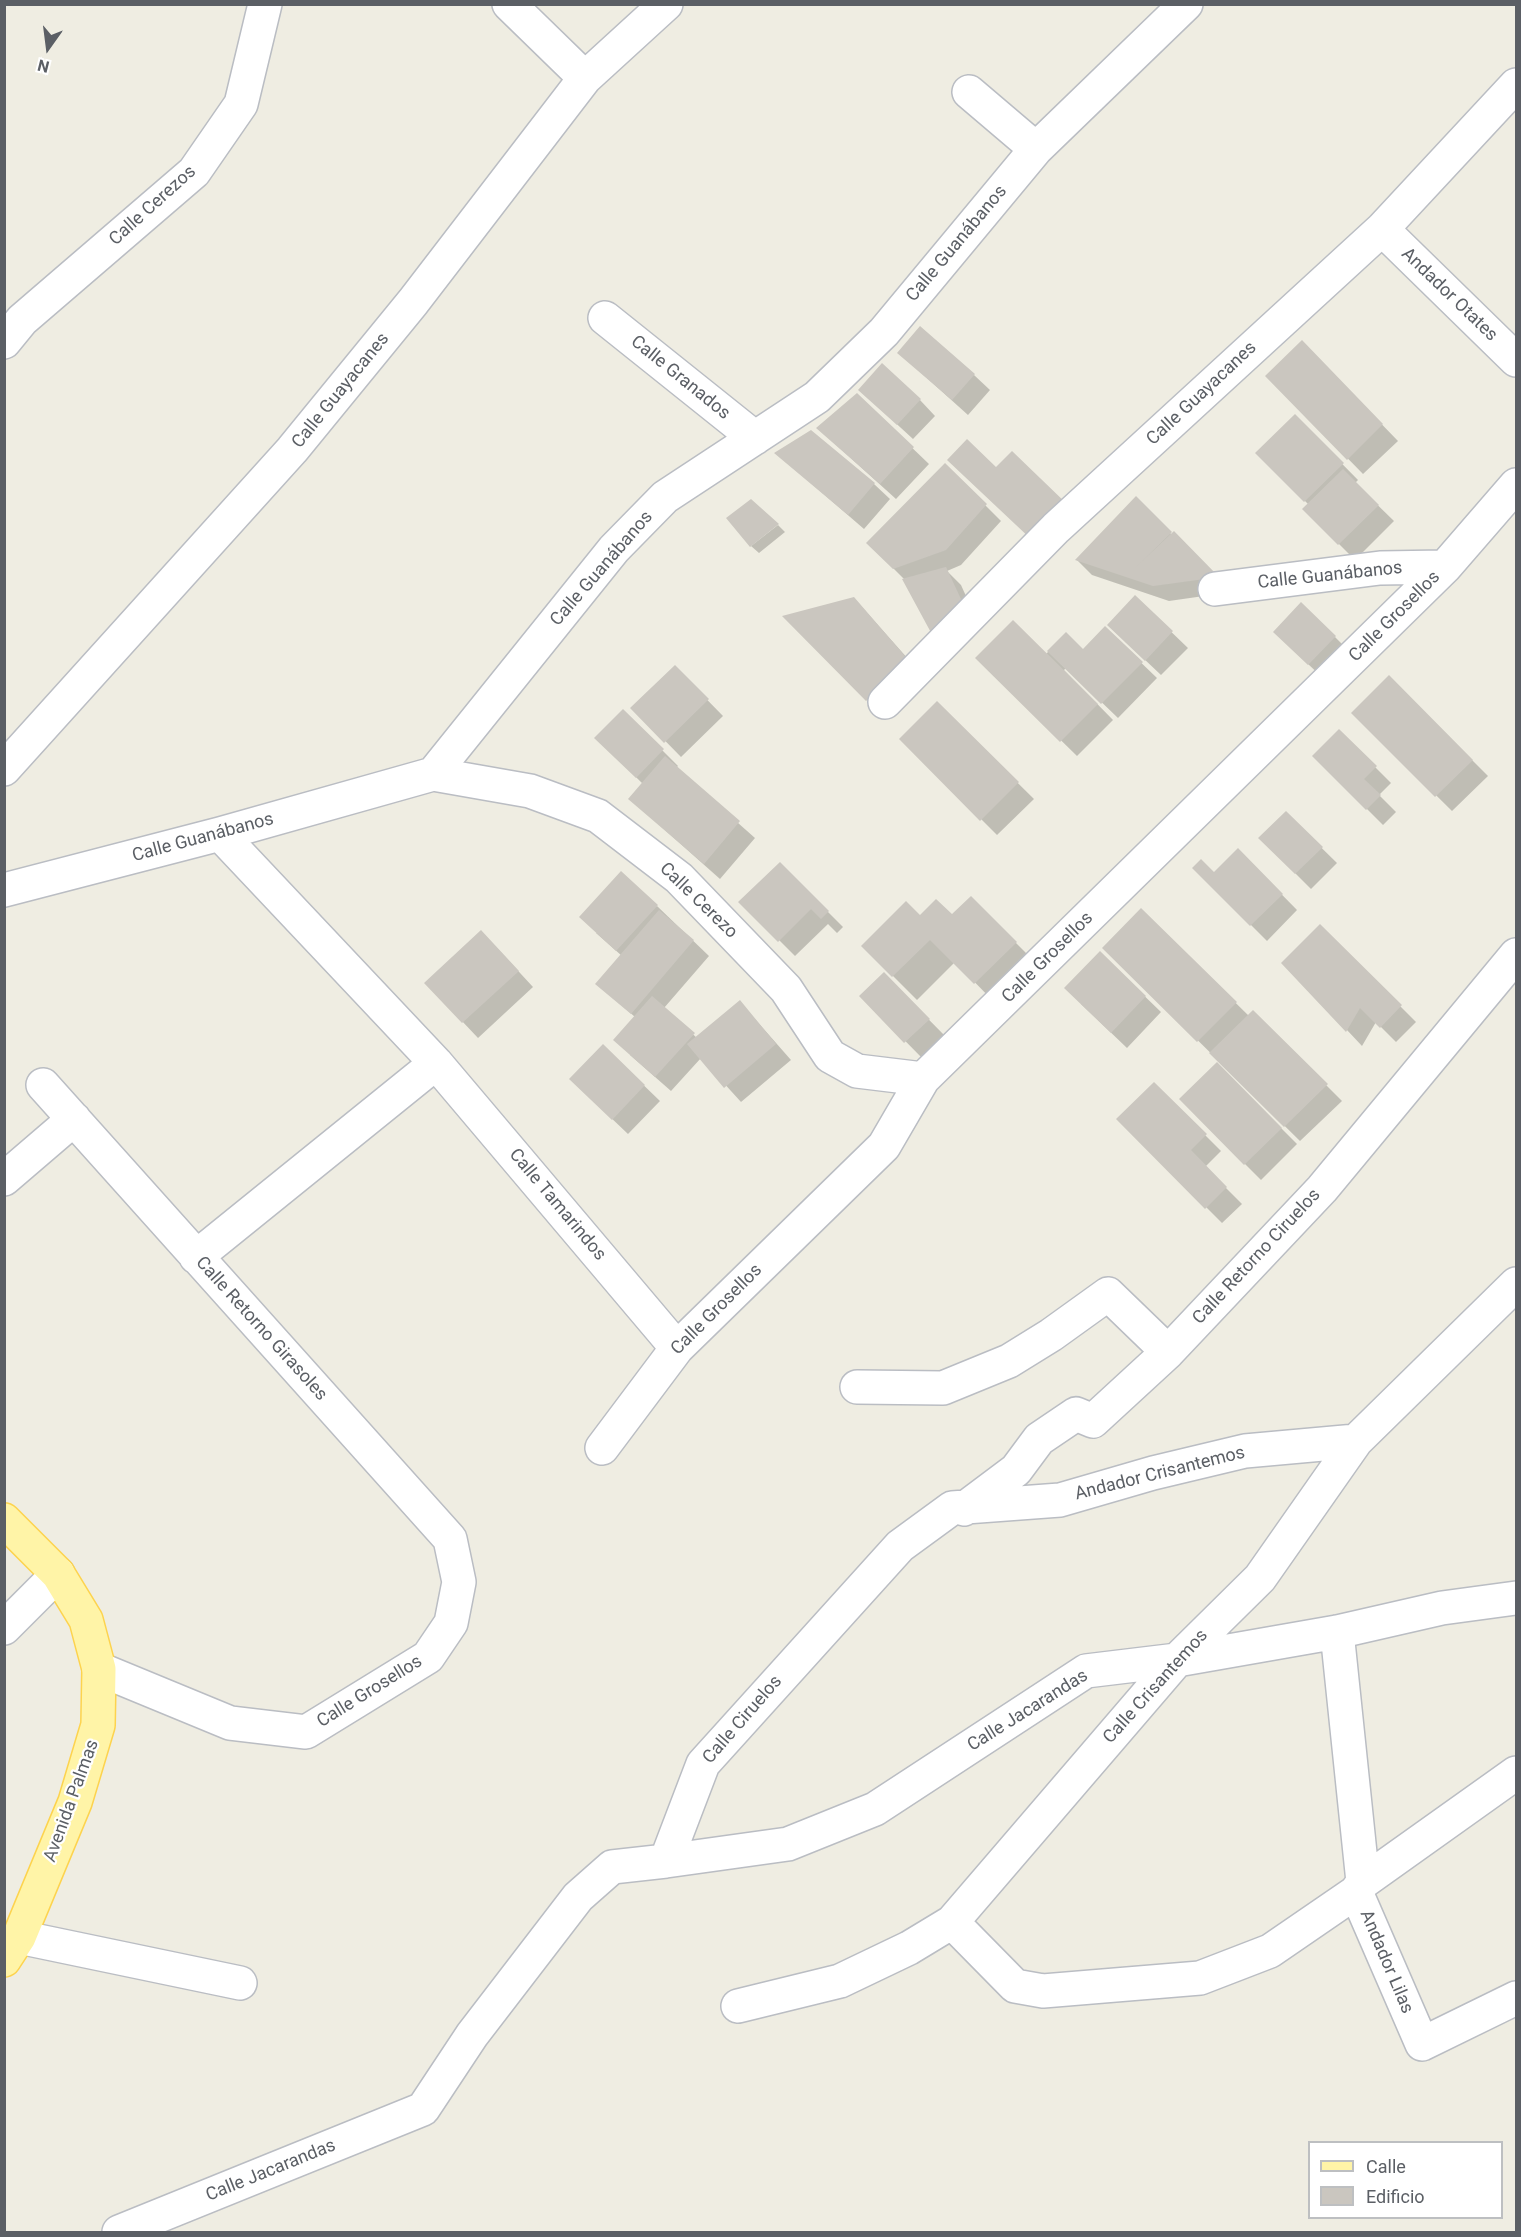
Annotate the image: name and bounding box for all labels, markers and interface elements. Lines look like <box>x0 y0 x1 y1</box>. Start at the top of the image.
north arrow <box>18 18 78 78</box>
text: N <box>36 55 51 77</box>
street label: Calle Cerezos <box>105 161 201 251</box>
street label: Calle Guanábanos <box>902 181 1012 307</box>
street label: Andador Otates <box>1396 244 1502 346</box>
street label: Calle Guayacanes <box>288 329 394 453</box>
street label: Calle Granados <box>626 331 734 425</box>
street label: Calle Guayacanes <box>1143 338 1261 450</box>
street label: Calle Guanábanos <box>546 507 658 631</box>
street label: Calle Guanábanos <box>1257 558 1403 594</box>
street label: Calle Grosellos <box>1345 567 1445 667</box>
street label: Calle Guanábanos <box>130 809 276 867</box>
street label: Calle Cerezo <box>655 858 741 944</box>
street label: Calle Grosellos <box>998 908 1098 1008</box>
street label: Calle Tamarindos <box>504 1145 610 1265</box>
street label: Calle Retorno Ciruelos <box>1189 1185 1325 1329</box>
street label: Calle Retorno Girasoles <box>191 1252 331 1406</box>
street label: Calle Grosellos <box>667 1260 767 1360</box>
street label: Andador Crisantemos <box>1073 1442 1247 1506</box>
street label: Calle Crisantemos <box>1099 1625 1213 1749</box>
street label: Calle Grosellos <box>313 1651 427 1733</box>
street label: Calle Jacarandas <box>964 1665 1092 1757</box>
street label: Calle Ciruelos <box>699 1671 787 1769</box>
street label: Avenida Palmas <box>40 1737 104 1865</box>
street label: Andador Lilas <box>1355 1907 1417 2017</box>
street label: Calle Jacarandas <box>203 2135 339 2207</box>
legend <box>1308 2141 1503 2219</box>
text: Calle <box>1366 2156 1406 2177</box>
text: Edificio <box>1366 2186 1425 2207</box>

